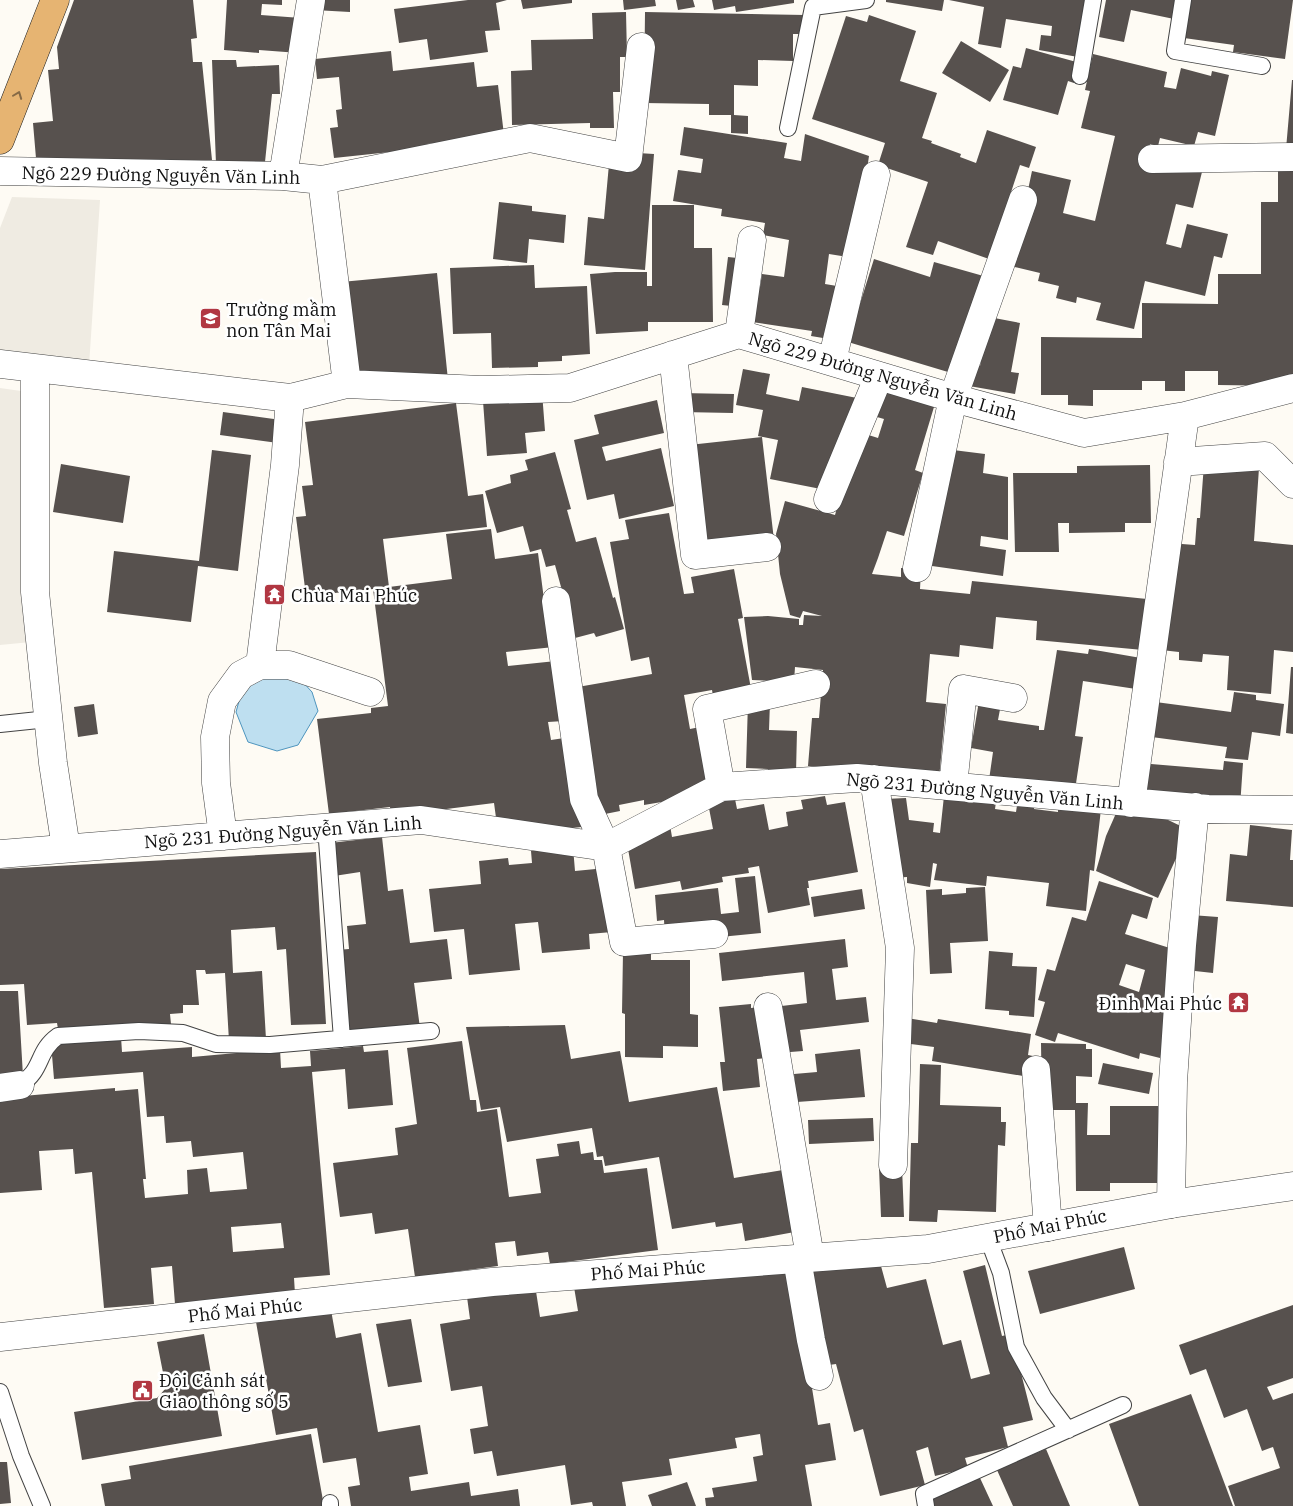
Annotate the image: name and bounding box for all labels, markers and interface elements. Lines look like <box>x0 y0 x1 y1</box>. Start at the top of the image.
one-way arrow <box>12 91 22 100</box>
street label: Ngõ 229 Đường Nguyễn Văn Linh <box>22 161 300 189</box>
place label: Trường mầm non Tân Mai <box>226 298 337 342</box>
school or university icon: Trường mầm non Tân Mai <box>198 307 222 331</box>
street label: Ngõ 229 Đường Nguyễn Văn Linh <box>746 327 1020 425</box>
temple icon: Chùa Mai Phúc <box>263 583 287 607</box>
place label: Chùa Mai Phúc <box>291 584 417 607</box>
street label: Ngõ 231 Đường Nguyễn Văn Linh <box>845 767 1125 815</box>
street label: Ngõ 231 Đường Nguyễn Văn Linh <box>143 811 423 853</box>
temple icon: Đinh Mai Phúc <box>1226 991 1250 1015</box>
place label: Đinh Mai Phúc <box>1098 992 1222 1015</box>
street label: Phố Mai Phúc <box>991 1204 1109 1248</box>
street label: Phố Mai Phúc <box>590 1255 706 1285</box>
street label: Phố Mai Phúc <box>187 1293 303 1327</box>
place label: Đội Cảnh sát Giao thông số 5 <box>159 1369 289 1413</box>
public building icon: Đội Cảnh sát Giao thông số 5 <box>131 1378 155 1402</box>

